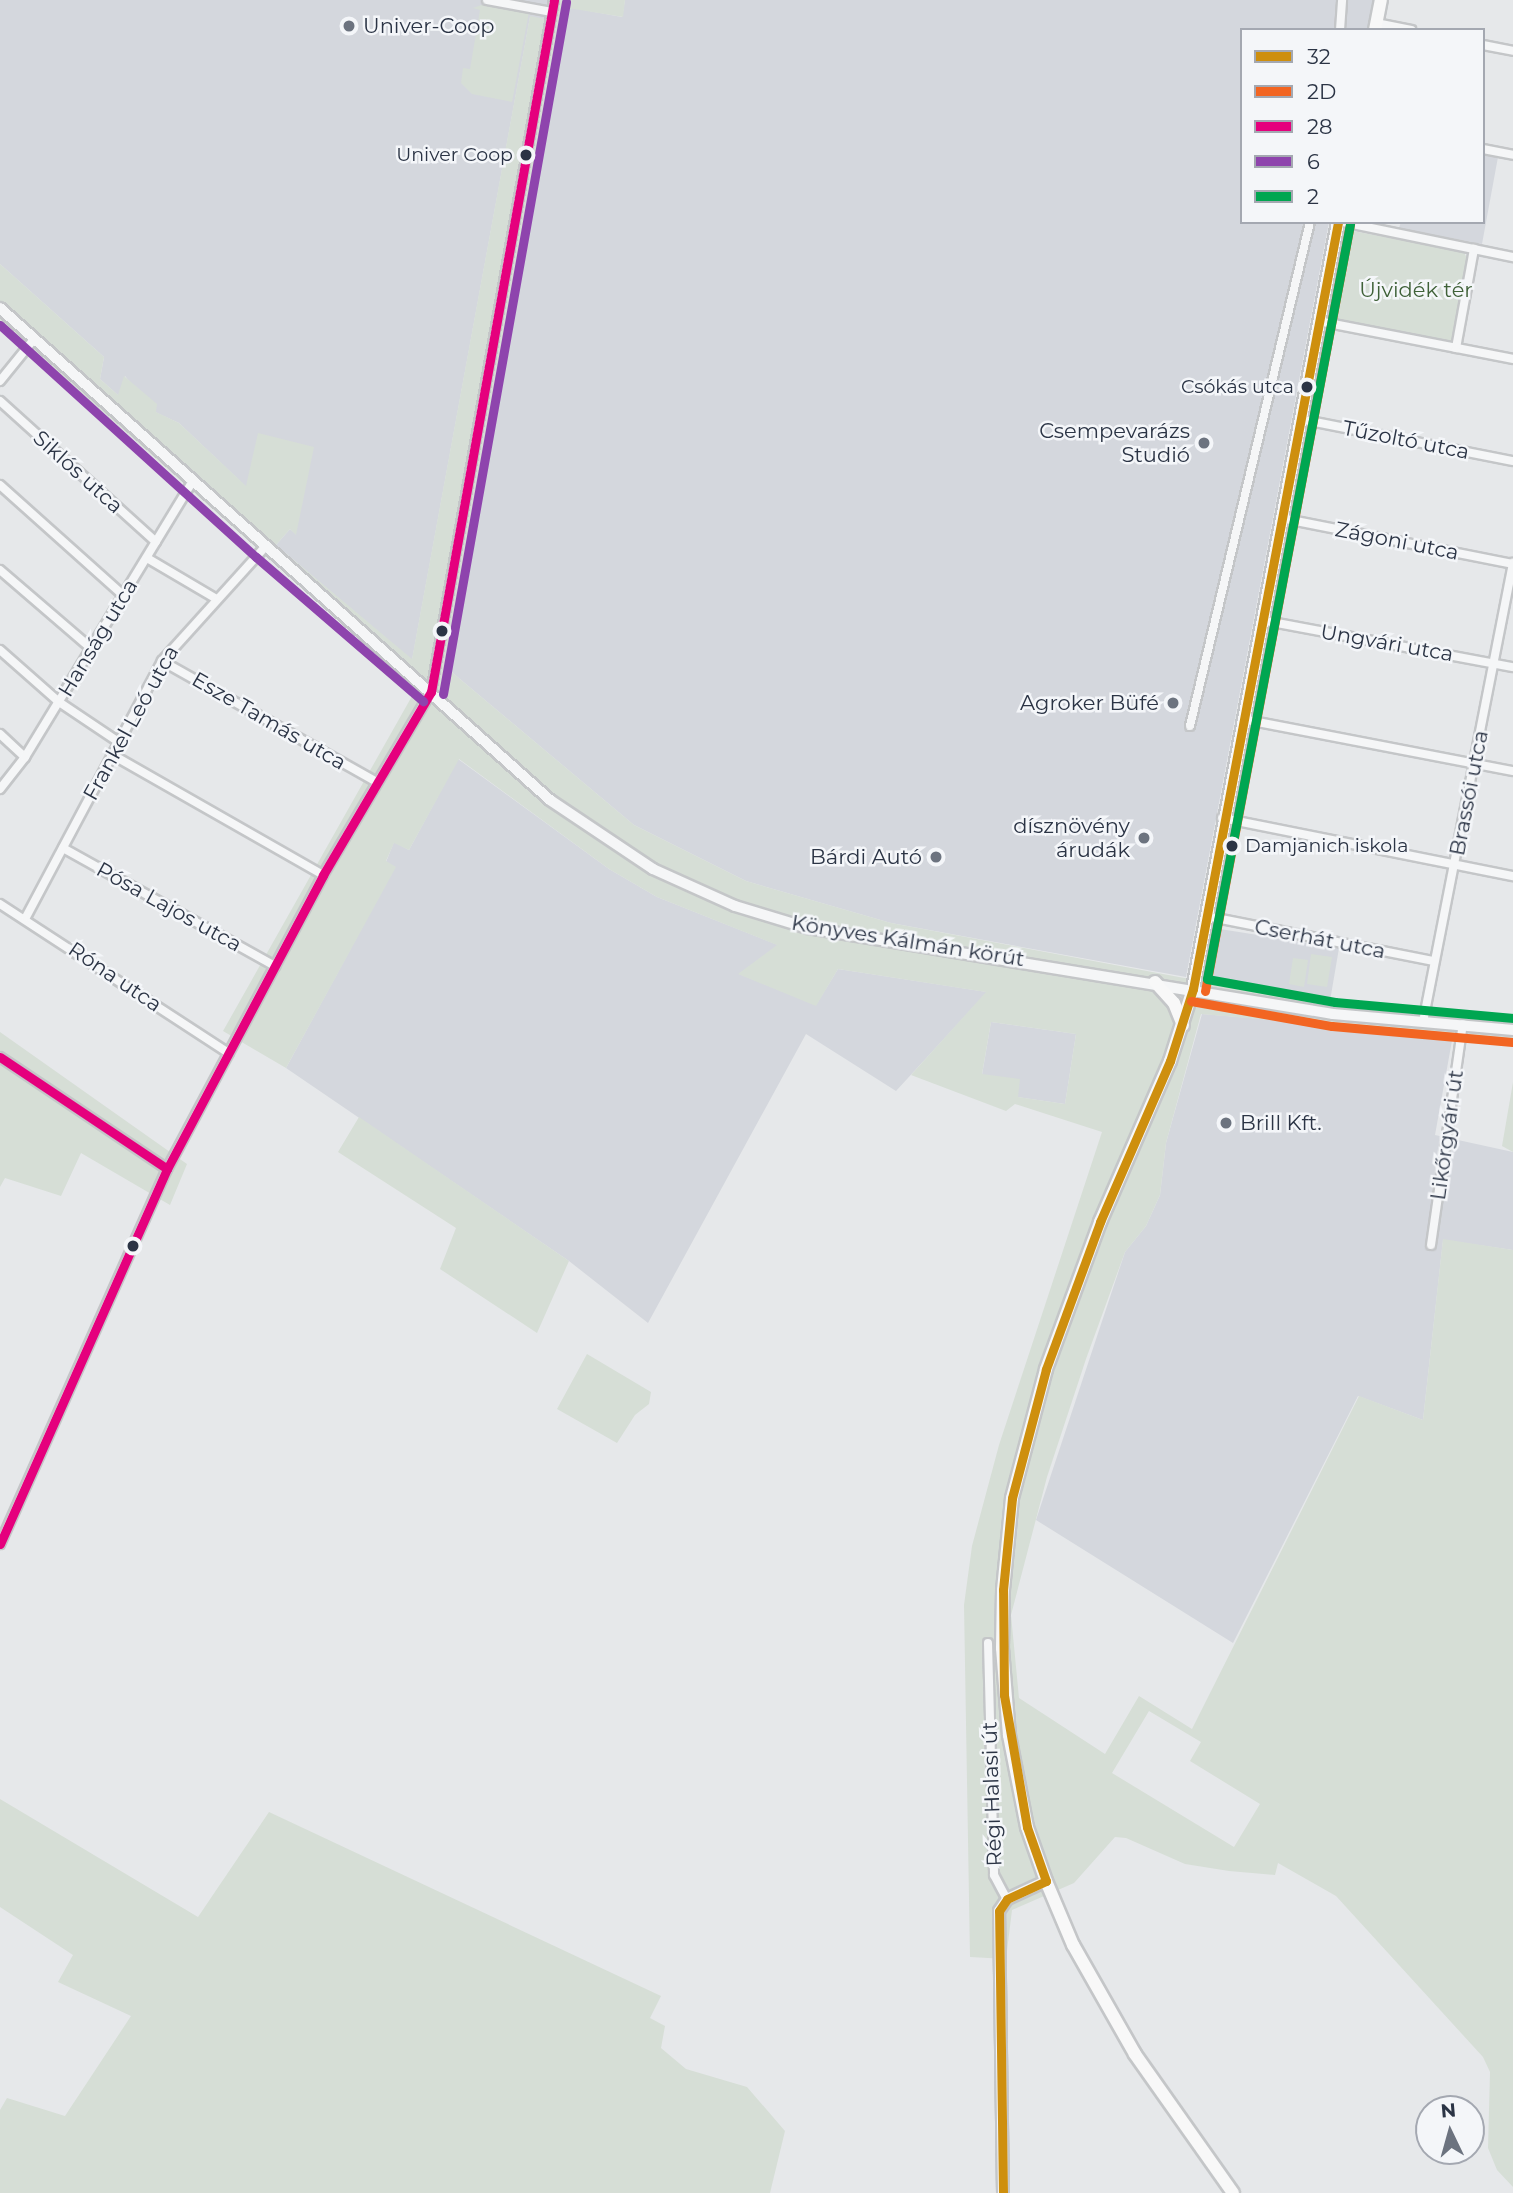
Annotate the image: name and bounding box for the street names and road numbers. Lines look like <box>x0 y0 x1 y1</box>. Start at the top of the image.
street label: Tűzoltó utca <box>1341 415 1471 465</box>
street label: Siklós utca <box>28 425 128 519</box>
street label: Zágoni utca <box>1333 517 1461 565</box>
street label: Hanság utca <box>53 575 143 701</box>
street label: Ungvári utca <box>1319 619 1455 667</box>
street label: Frankel Leó utca <box>78 641 184 805</box>
street label: Esze Tamás utca <box>188 667 350 775</box>
street label: Brassói utca <box>1445 728 1493 858</box>
street label: Pósa Lajos utca <box>92 857 246 957</box>
street label: Könyves Kálmán körút <box>790 910 1026 972</box>
street label: Cserhát utca <box>1252 914 1388 964</box>
street label: Róna utca <box>64 937 166 1017</box>
street label: Likőrgyári út <box>1425 1068 1469 1202</box>
street label: Régi Halasi út <box>977 1721 1007 1867</box>

